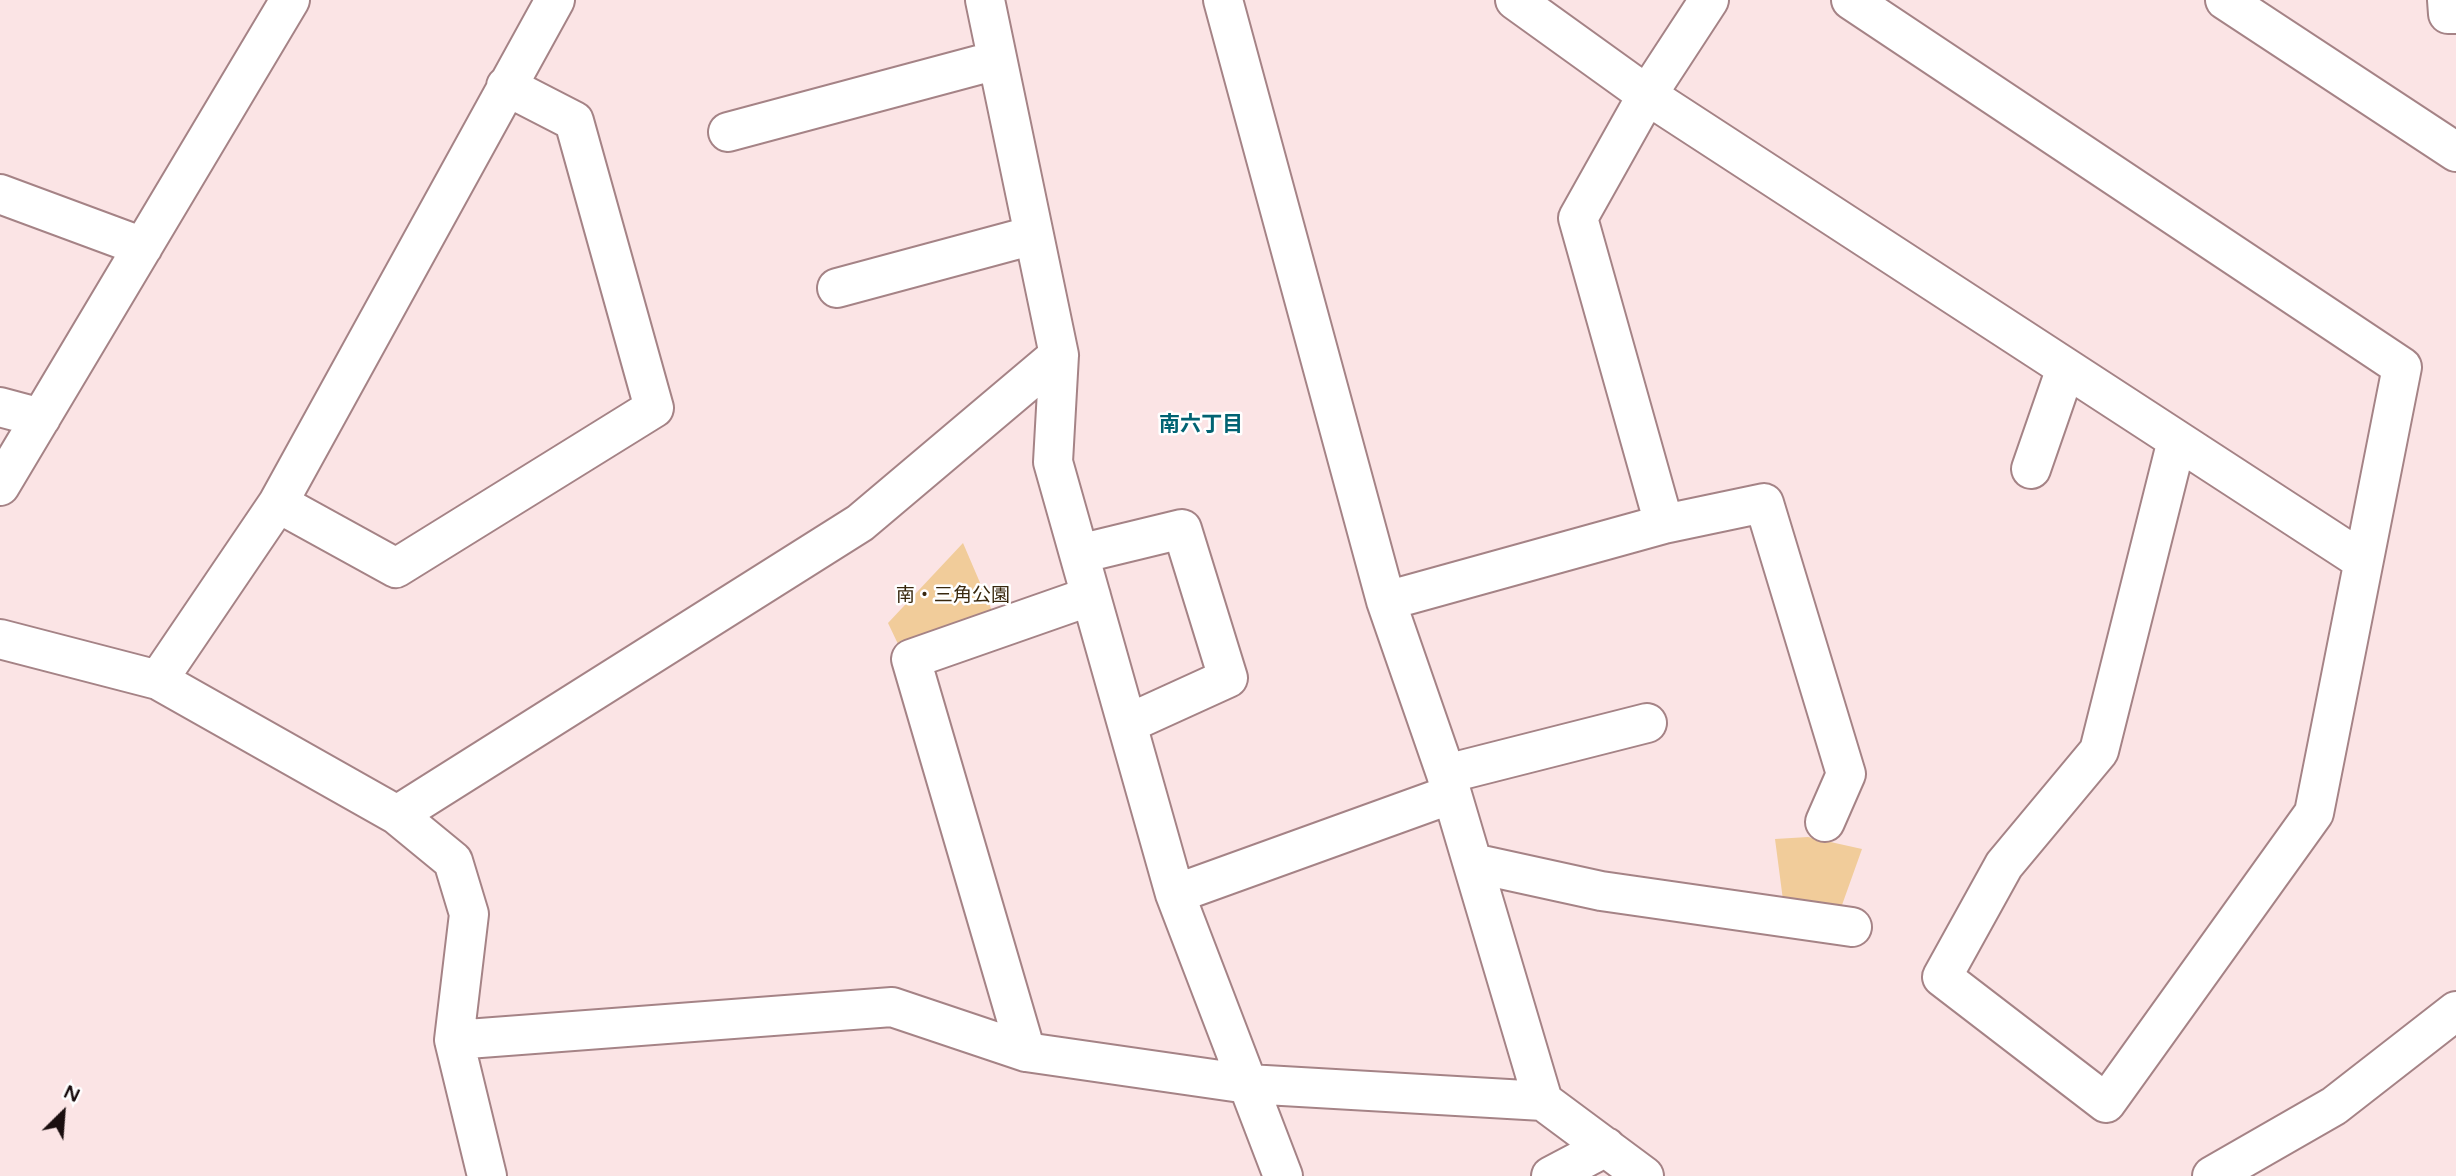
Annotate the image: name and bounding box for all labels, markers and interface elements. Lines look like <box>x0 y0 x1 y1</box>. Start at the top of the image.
district label: 南六丁目 <box>1159 412 1243 438</box>
park label: 南・三角公園 <box>896 585 1010 607</box>
north arrow <box>28 1078 98 1148</box>
text: N <box>60 1081 83 1107</box>

